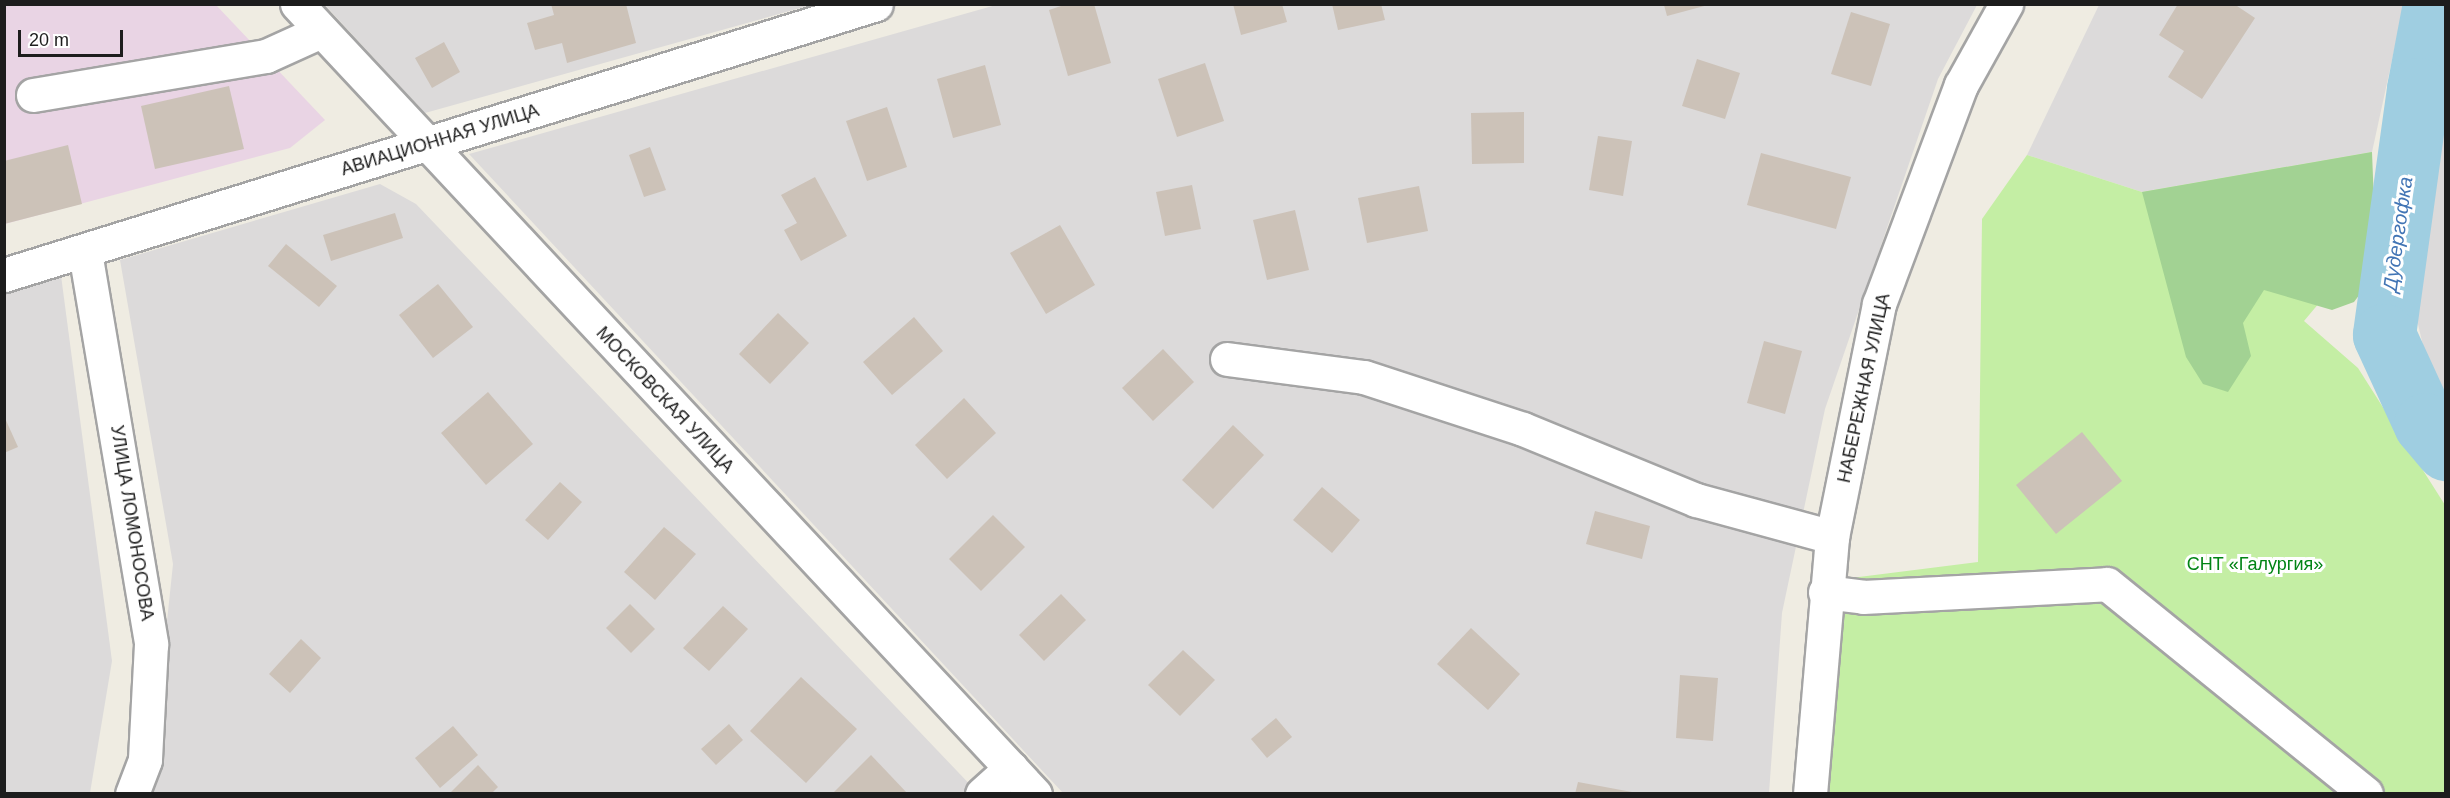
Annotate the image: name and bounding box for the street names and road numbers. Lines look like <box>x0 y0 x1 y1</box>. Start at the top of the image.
street label: АВИАЦИОННАЯ УЛИЦА <box>338 100 542 180</box>
street label: НАБЕРЕЖНАЯ УЛИЦА <box>1833 291 1895 485</box>
street label: МОСКОВСКАЯ УЛИЦА <box>592 322 738 478</box>
street label: УЛИЦА ЛОМОНОСОВА <box>106 424 158 622</box>

